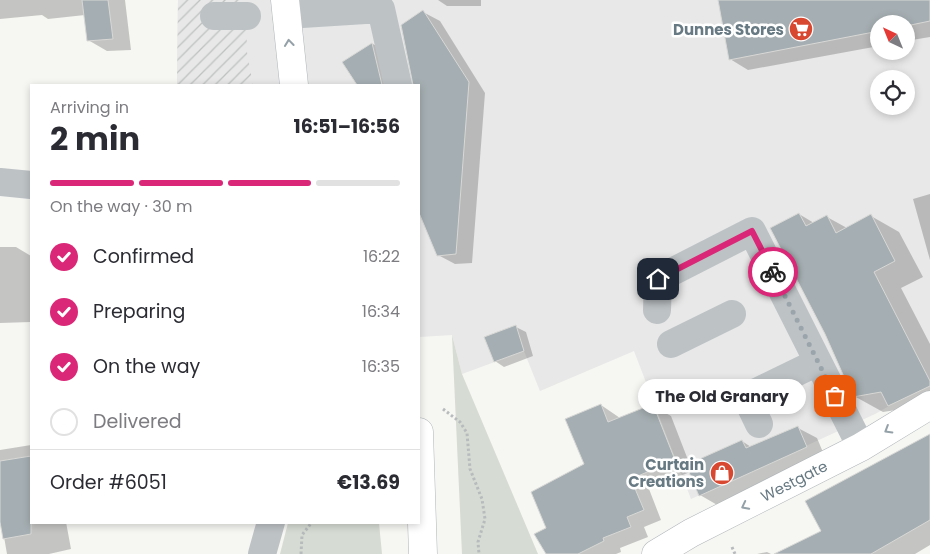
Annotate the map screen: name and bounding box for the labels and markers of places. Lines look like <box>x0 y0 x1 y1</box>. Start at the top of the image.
supermarket icon: Dunnes Stores <box>788 16 814 42</box>
place label: Dunnes Stores <box>673 19 784 40</box>
pin <box>637 258 679 300</box>
pin <box>814 375 856 417</box>
callout: The Old Granary <box>638 378 805 414</box>
place label: Curtain Creations <box>628 454 704 492</box>
shop icon: Curtain Creations <box>709 460 735 486</box>

